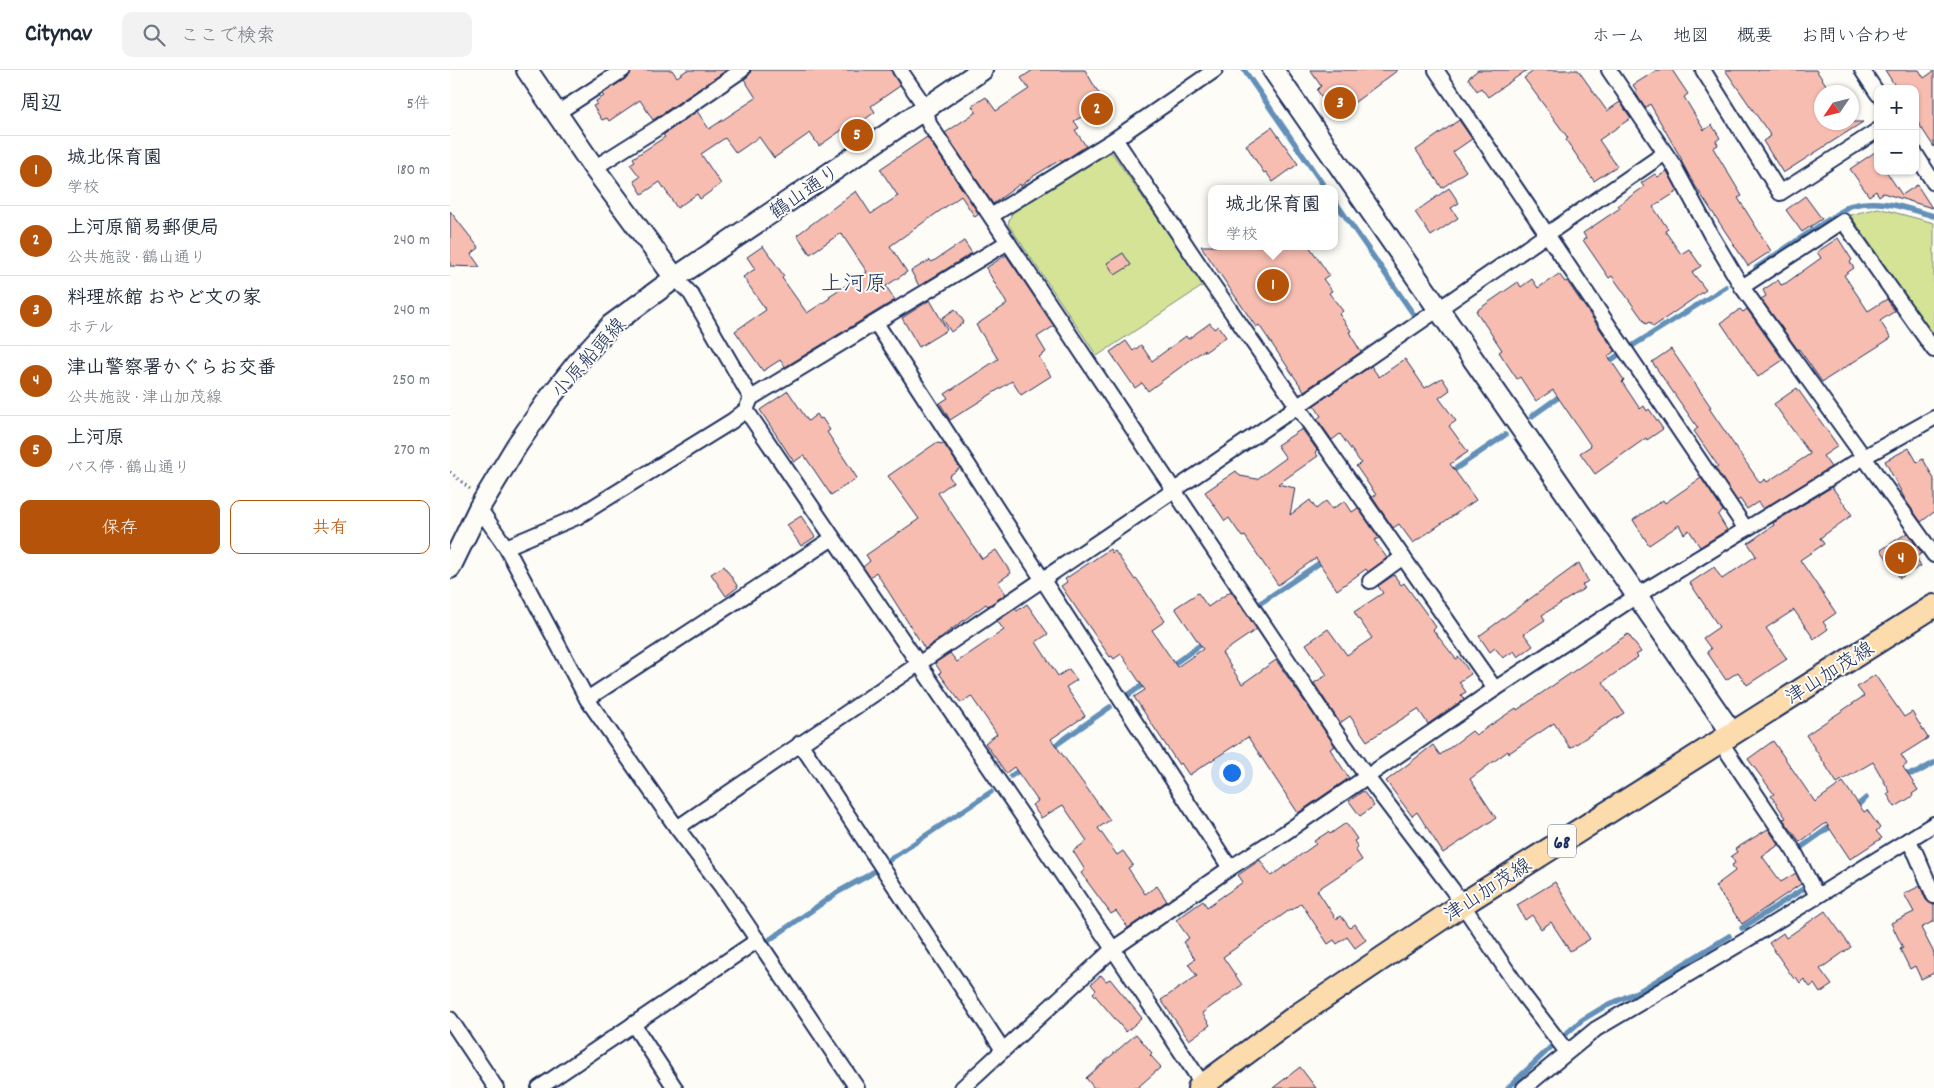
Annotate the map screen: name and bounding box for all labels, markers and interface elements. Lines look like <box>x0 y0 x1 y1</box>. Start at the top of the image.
search box <box>122 12 472 57</box>
text: Citynav <box>25 18 92 52</box>
icon: search <box>140 21 168 49</box>
text: ここで検索 <box>180 24 275 51</box>
text: ホーム <box>1592 25 1645 50</box>
text: 地図 <box>1673 25 1709 50</box>
text: 概要 <box>1737 25 1773 50</box>
text: お問い合わせ <box>1801 25 1909 50</box>
pin: 3 <box>1324 84 1356 122</box>
north arrow <box>1814 85 1859 130</box>
map controls <box>1874 85 1919 175</box>
button: + <box>1874 85 1919 130</box>
text: 周辺 <box>20 90 62 120</box>
pin: 2 <box>1081 90 1113 128</box>
text: 5件 <box>407 93 430 116</box>
pin: 5 <box>841 116 873 154</box>
button: − <box>1874 130 1919 175</box>
text: 城北保育園 <box>67 146 162 173</box>
text: 1 <box>34 159 38 182</box>
text: 180 m <box>397 159 430 182</box>
street label: 鶴山通り <box>765 160 847 227</box>
text: 学校 <box>67 177 99 200</box>
popup <box>1208 185 1338 250</box>
text: 城北保育園 <box>1225 193 1321 220</box>
text: 上河原簡易郵便局 <box>67 216 219 243</box>
text: 学校 <box>1225 224 1258 247</box>
text: 2 <box>33 229 40 252</box>
text: 240 m <box>393 229 430 252</box>
text: 公共施設 · 鶴山通り <box>67 247 206 270</box>
pin: 1 <box>1257 266 1289 304</box>
district label: 上河原 <box>821 270 887 301</box>
text: 料理旅館 おやど文の家 <box>67 286 261 313</box>
text: 3 <box>32 299 40 322</box>
text: 240 m <box>393 299 430 322</box>
street label: 小原船頭線 <box>546 312 634 406</box>
text: ホテル <box>67 317 114 340</box>
text: 津山警察署かぐらお交番 <box>67 356 276 383</box>
text: 4 <box>33 369 39 392</box>
text: 250 m <box>392 369 430 392</box>
text: 公共施設 · 津山加茂線 <box>67 387 222 410</box>
text: 上河原 <box>67 426 124 453</box>
text: 5 <box>32 439 40 462</box>
text: 270 m <box>394 439 430 462</box>
text: バス停 · 鶴山通り <box>67 457 190 480</box>
button: 保存 <box>20 500 220 554</box>
button: 共有 <box>230 500 430 554</box>
pin: 4 <box>1885 539 1917 577</box>
street label: 津山加茂線 <box>1781 636 1880 713</box>
your location <box>1219 760 1245 786</box>
road number: 68 <box>1548 824 1576 858</box>
street label: 津山加茂線 <box>1439 853 1538 930</box>

